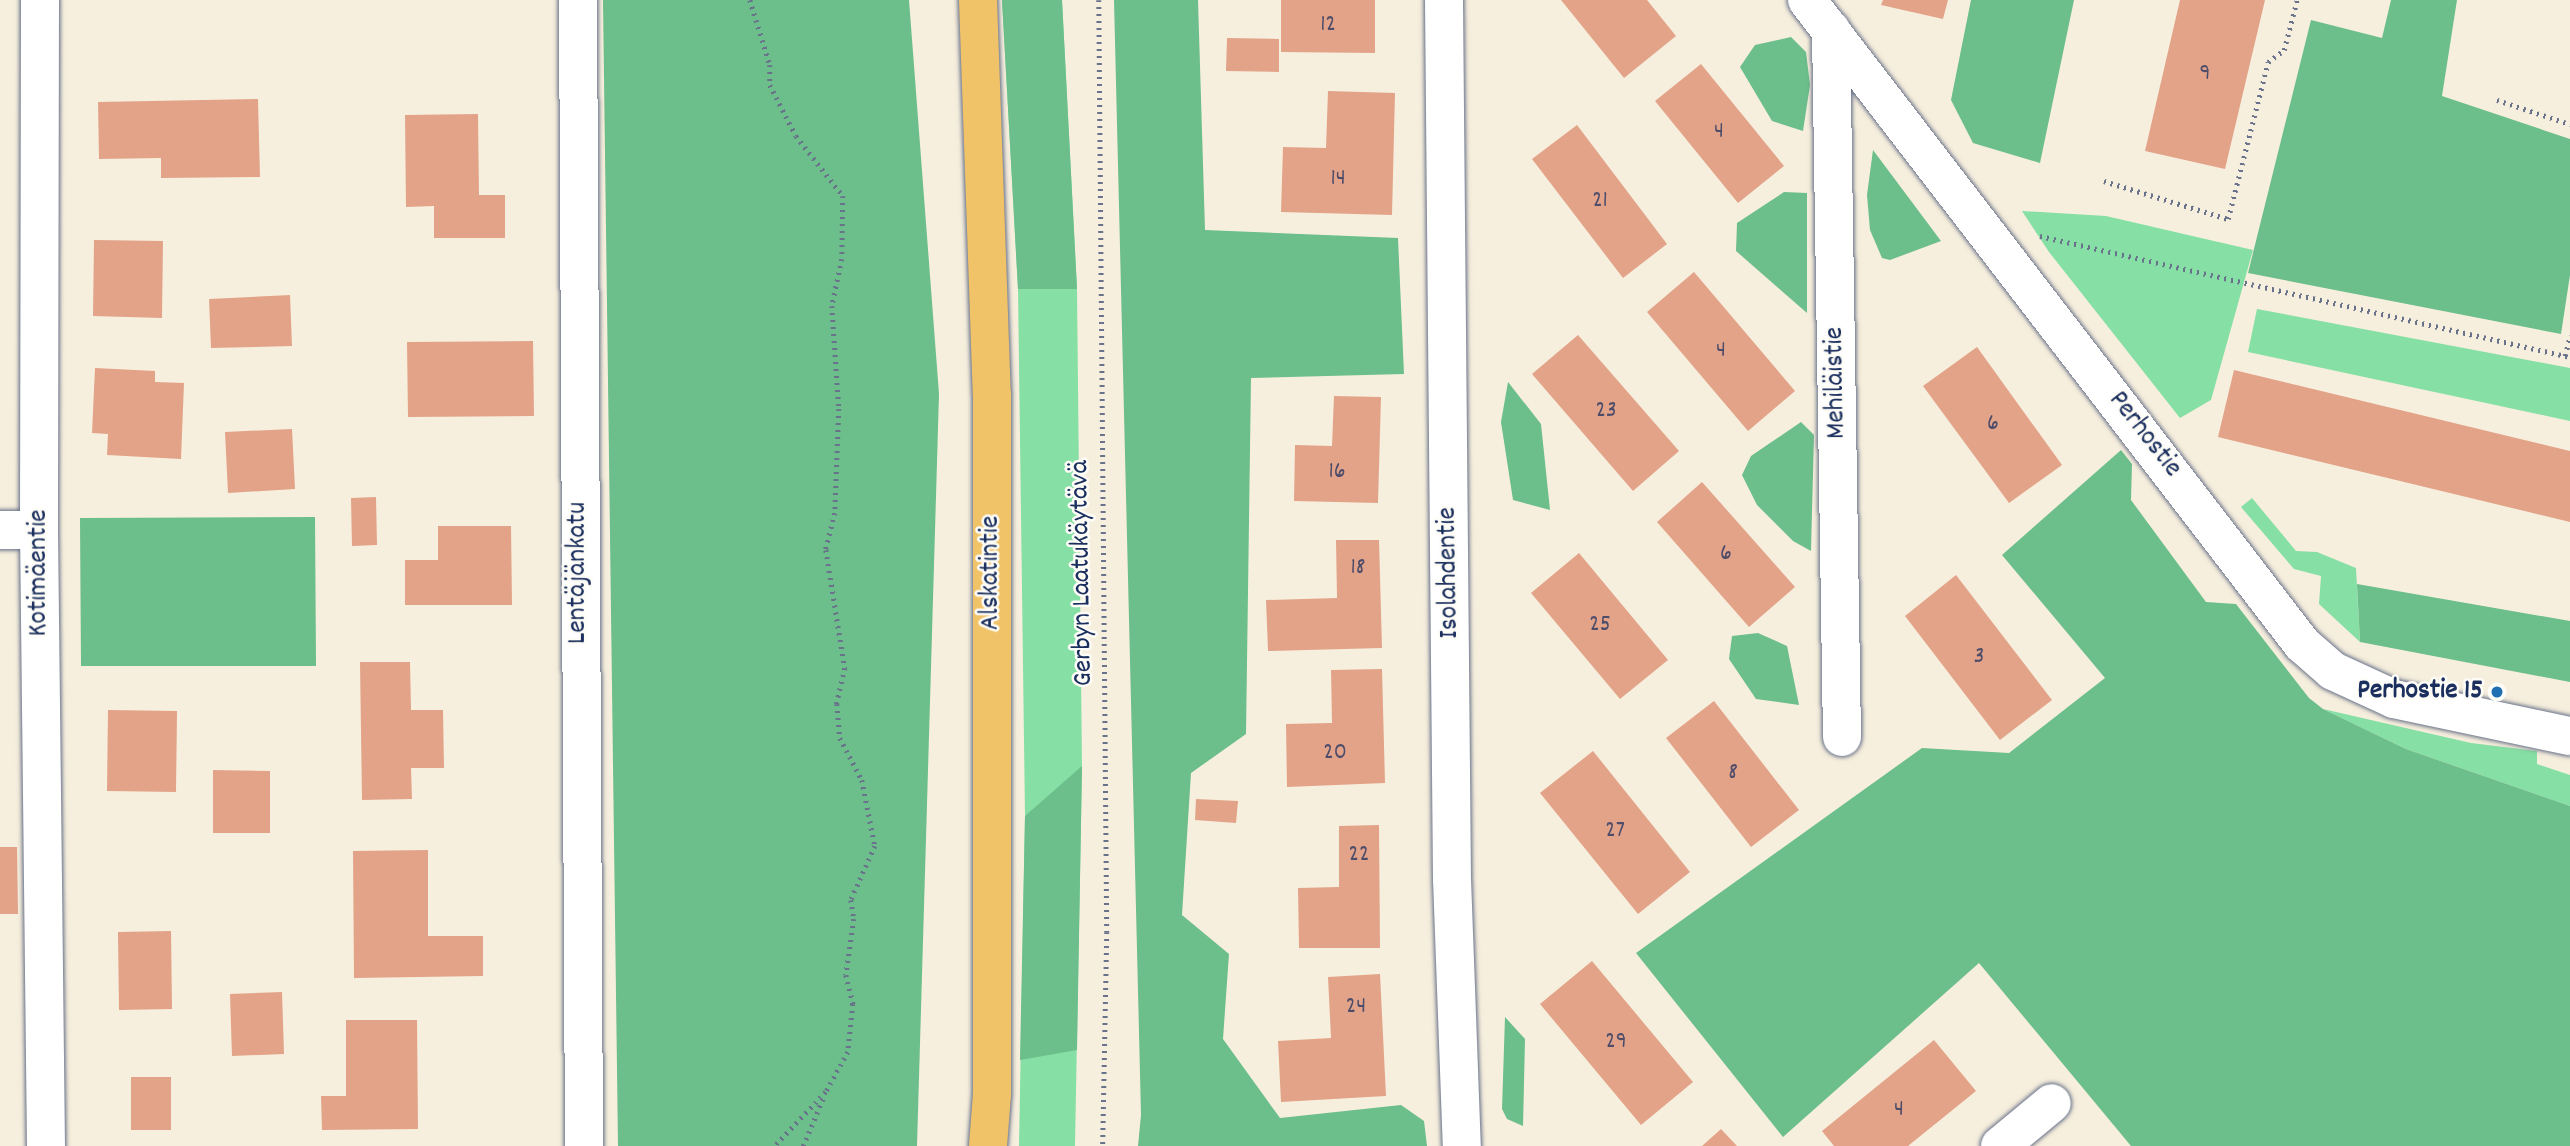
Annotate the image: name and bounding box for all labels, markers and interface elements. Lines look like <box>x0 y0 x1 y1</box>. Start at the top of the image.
house number: 12 <box>1320 12 1336 40</box>
house number: 9 <box>2200 61 2210 89</box>
house number: 4 <box>1714 119 1724 147</box>
house number: 14 <box>1330 166 1346 194</box>
house number: 21 <box>1592 188 1608 216</box>
street label: Mehiläistie <box>1819 327 1855 439</box>
house number: 4 <box>1716 338 1726 366</box>
street label: Perhostie <box>2100 385 2188 485</box>
house number: 23 <box>1595 398 1617 426</box>
house number: 6 <box>1987 411 1999 439</box>
street label: Gerbyn Laatukäytävä <box>1064 459 1102 687</box>
house number: 16 <box>1328 459 1346 487</box>
street label: Lentäjänkatu <box>562 502 596 644</box>
street label: Isolahdentie <box>1432 507 1468 639</box>
street label: Kotimäentie <box>23 509 57 637</box>
street label: Alskatintie <box>975 516 1009 630</box>
house number: 6 <box>1720 541 1732 569</box>
house number: 18 <box>1351 555 1365 583</box>
house number: 25 <box>1589 612 1611 640</box>
house number: 3 <box>1974 644 1984 672</box>
place label: Perhostie 15 <box>2357 675 2483 709</box>
marker: Perhostie 15 <box>2489 684 2505 700</box>
house number: 20 <box>1323 740 1347 768</box>
house number: 8 <box>1728 760 1738 788</box>
house number: 27 <box>1605 818 1625 846</box>
house number: 22 <box>1349 842 1369 870</box>
house number: 24 <box>1346 994 1366 1022</box>
house number: 29 <box>1605 1029 1627 1057</box>
house number: 4 <box>1894 1097 1904 1125</box>

